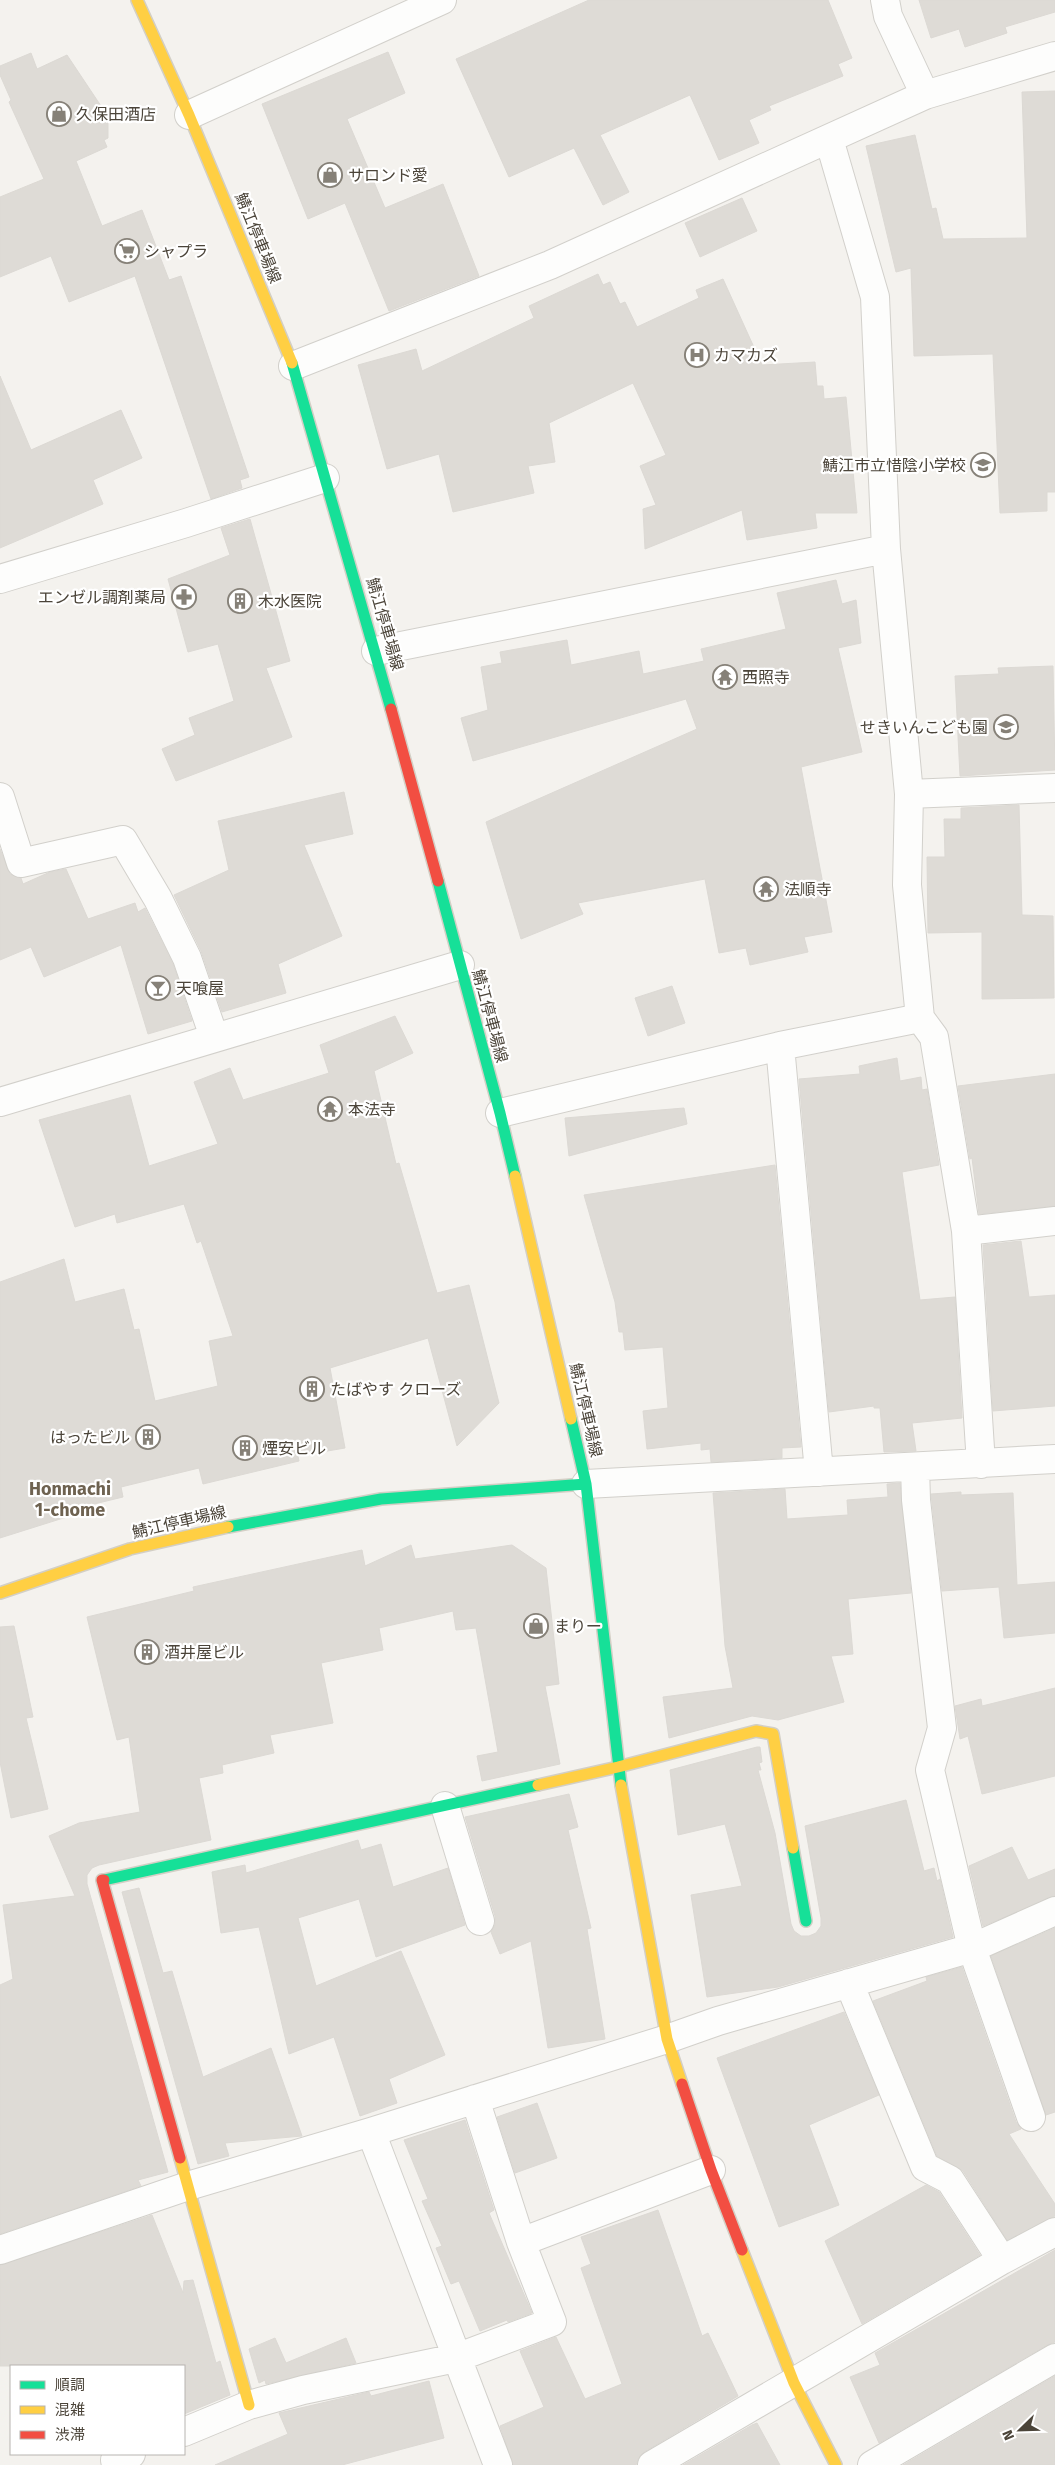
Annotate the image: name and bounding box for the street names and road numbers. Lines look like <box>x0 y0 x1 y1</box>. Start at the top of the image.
street label: 鯖江停車場線 <box>231 190 285 286</box>
street label: 鯖江停車場線 <box>363 575 407 673</box>
street label: 鯖江停車場線 <box>468 967 512 1065</box>
street label: 鯖江停車場線 <box>566 1361 606 1459</box>
street label: 鯖江停車場線 <box>130 1502 228 1542</box>

